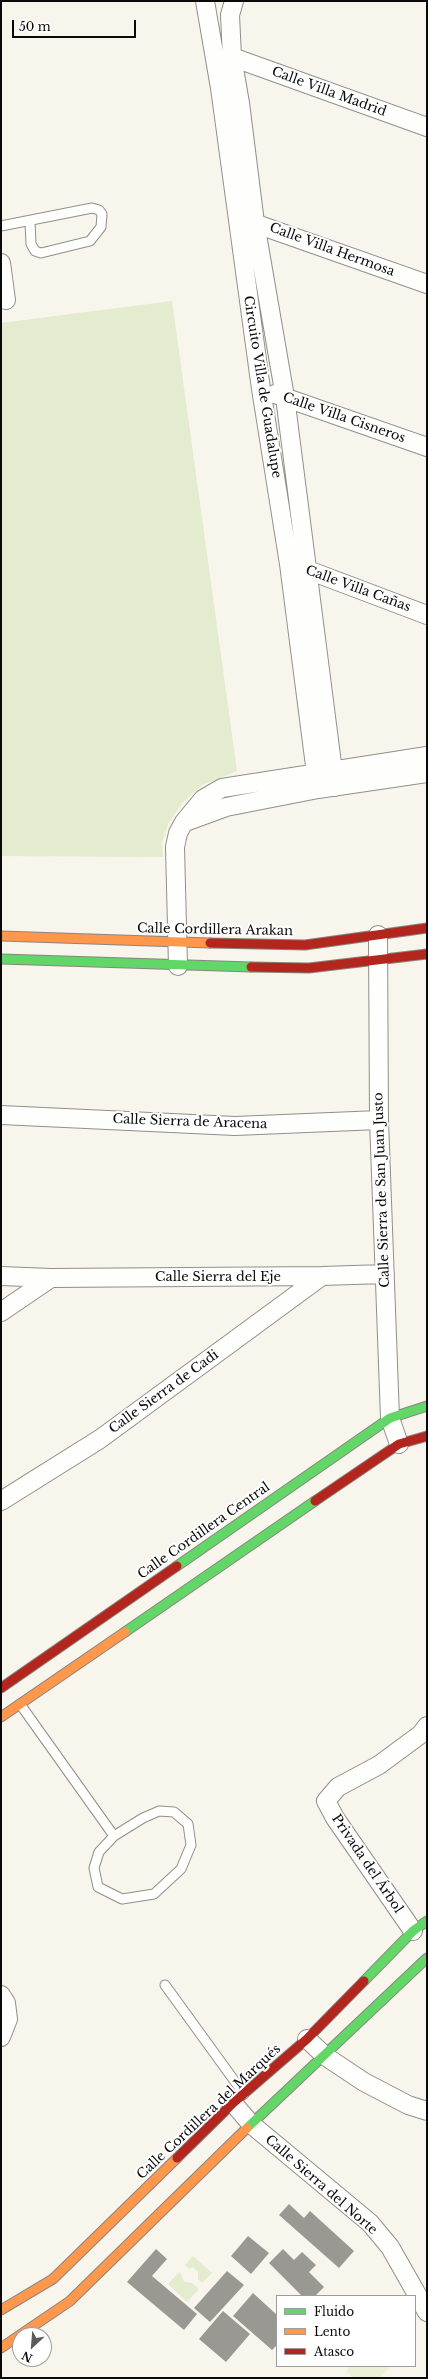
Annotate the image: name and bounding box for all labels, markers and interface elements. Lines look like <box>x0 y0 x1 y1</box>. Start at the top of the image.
scale bar <box>14 12 138 38</box>
text: 50 m <box>19 19 51 34</box>
street label: Calle Villa Madrid <box>270 64 388 120</box>
street label: Calle Villa Hermosa <box>267 220 397 280</box>
street label: Circuito Villa de Guadalupe <box>240 295 284 479</box>
street label: Calle Villa Cisneros <box>281 390 407 446</box>
street label: Calle Villa Cañas <box>303 563 413 615</box>
street label: Calle Cordillera Arakan <box>137 921 293 939</box>
street label: Calle Sierra de San Juan Justo <box>371 1092 393 1288</box>
street label: Calle Sierra de Aracena <box>112 1112 268 1132</box>
street label: Calle Sierra del Eje <box>155 1269 281 1285</box>
street label: Calle Sierra de Cadi <box>106 1347 222 1437</box>
street label: Calle Cordillera Central <box>135 1479 273 1583</box>
street label: Privada del Árbol <box>328 1812 406 1916</box>
street label: Calle Cordillera del Marqués <box>134 2041 284 2183</box>
street label: Calle Sierra del Norte <box>262 2132 380 2238</box>
legend <box>276 2295 416 2367</box>
text: Fluido <box>314 2304 354 2319</box>
text: Lento <box>314 2324 350 2339</box>
north arrow <box>12 2327 52 2367</box>
text: Atasco <box>314 2344 354 2359</box>
text: N <box>19 2348 35 2365</box>

